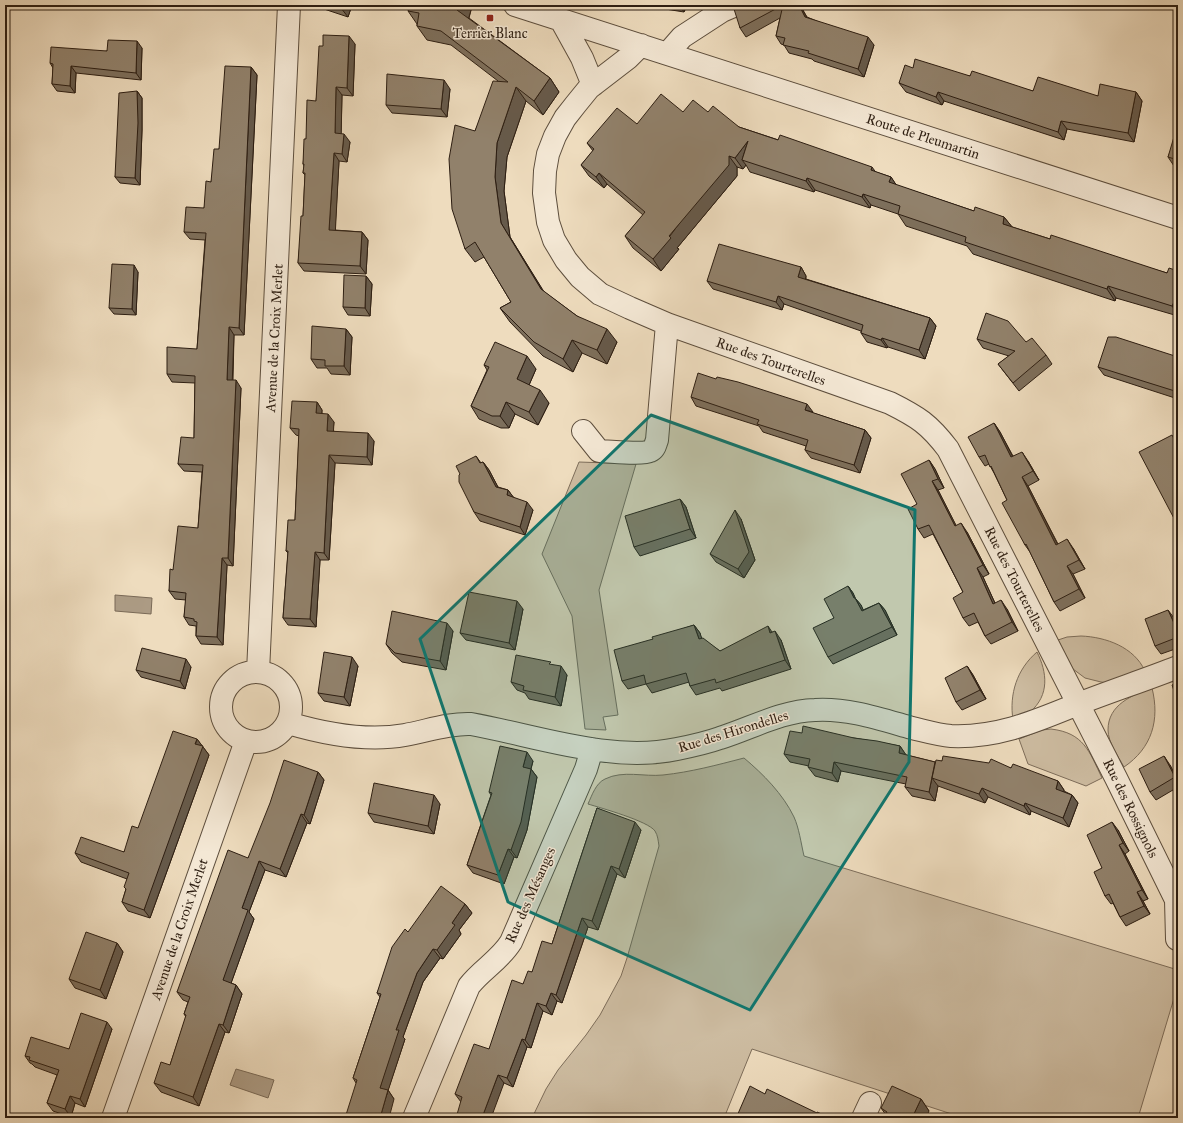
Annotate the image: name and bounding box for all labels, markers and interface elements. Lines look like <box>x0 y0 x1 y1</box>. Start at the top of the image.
marker: Terrier Blanc <box>485 13 495 23</box>
place label: Terrier Blanc <box>452 25 528 42</box>
street label: Route de Pleumartin <box>864 110 982 163</box>
street label: Avenue de la Croix Merlet <box>262 263 287 414</box>
street label: Rue des Tourterelles <box>714 334 828 389</box>
street label: Rue des Tourterelles <box>981 524 1048 635</box>
street label: Rue des Hirondelles <box>676 707 790 756</box>
street label: Rue des Rossignols <box>1099 756 1162 861</box>
street label: Rue des Mésanges <box>502 845 559 946</box>
street label: Avenue de la Croix Merlet <box>147 856 212 1003</box>

